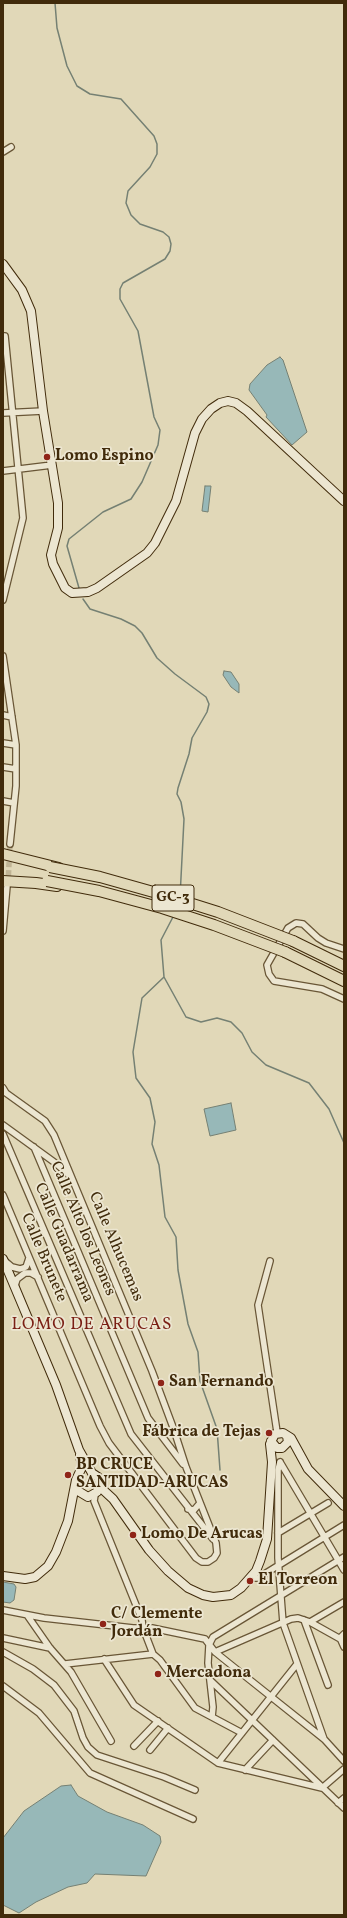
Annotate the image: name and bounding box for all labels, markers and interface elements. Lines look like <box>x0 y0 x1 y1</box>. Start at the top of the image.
place label: Lomo Espino <box>55 447 154 467</box>
marker: Lomo Espino <box>42 452 52 462</box>
road number: GC-3 <box>152 885 194 911</box>
street label: Calle Alto los Leones <box>45 1159 119 1299</box>
street label: Calle Guadarrama <box>29 1180 97 1306</box>
street label: Calle Alhucemas <box>83 1189 147 1305</box>
street label: Calle Brunete <box>16 1211 70 1305</box>
district label: LOMO DE ARUCAS <box>12 1316 172 1336</box>
place label: San Fernando <box>169 1373 273 1393</box>
marker: San Fernando <box>156 1378 166 1388</box>
place label: Fábrica de Tejas <box>142 1423 261 1443</box>
marker: Fábrica de Tejas <box>264 1428 274 1438</box>
place label: BP CRUCE SANTIDAD-ARUCAS <box>76 1456 228 1494</box>
marker: BP CRUCE SANTIDAD-ARUCAS <box>63 1470 73 1480</box>
place label: Lomo De Arucas <box>141 1525 263 1545</box>
marker: Lomo De Arucas <box>128 1530 138 1540</box>
place label: El Torreon <box>258 1571 338 1591</box>
marker: El Torreon <box>245 1576 255 1586</box>
place label: C/ Clemente Jordán <box>111 1605 202 1643</box>
marker: C/ Clemente Jordán <box>98 1619 108 1629</box>
place label: Mercadona <box>166 1664 251 1684</box>
marker: Mercadona <box>153 1669 163 1679</box>

